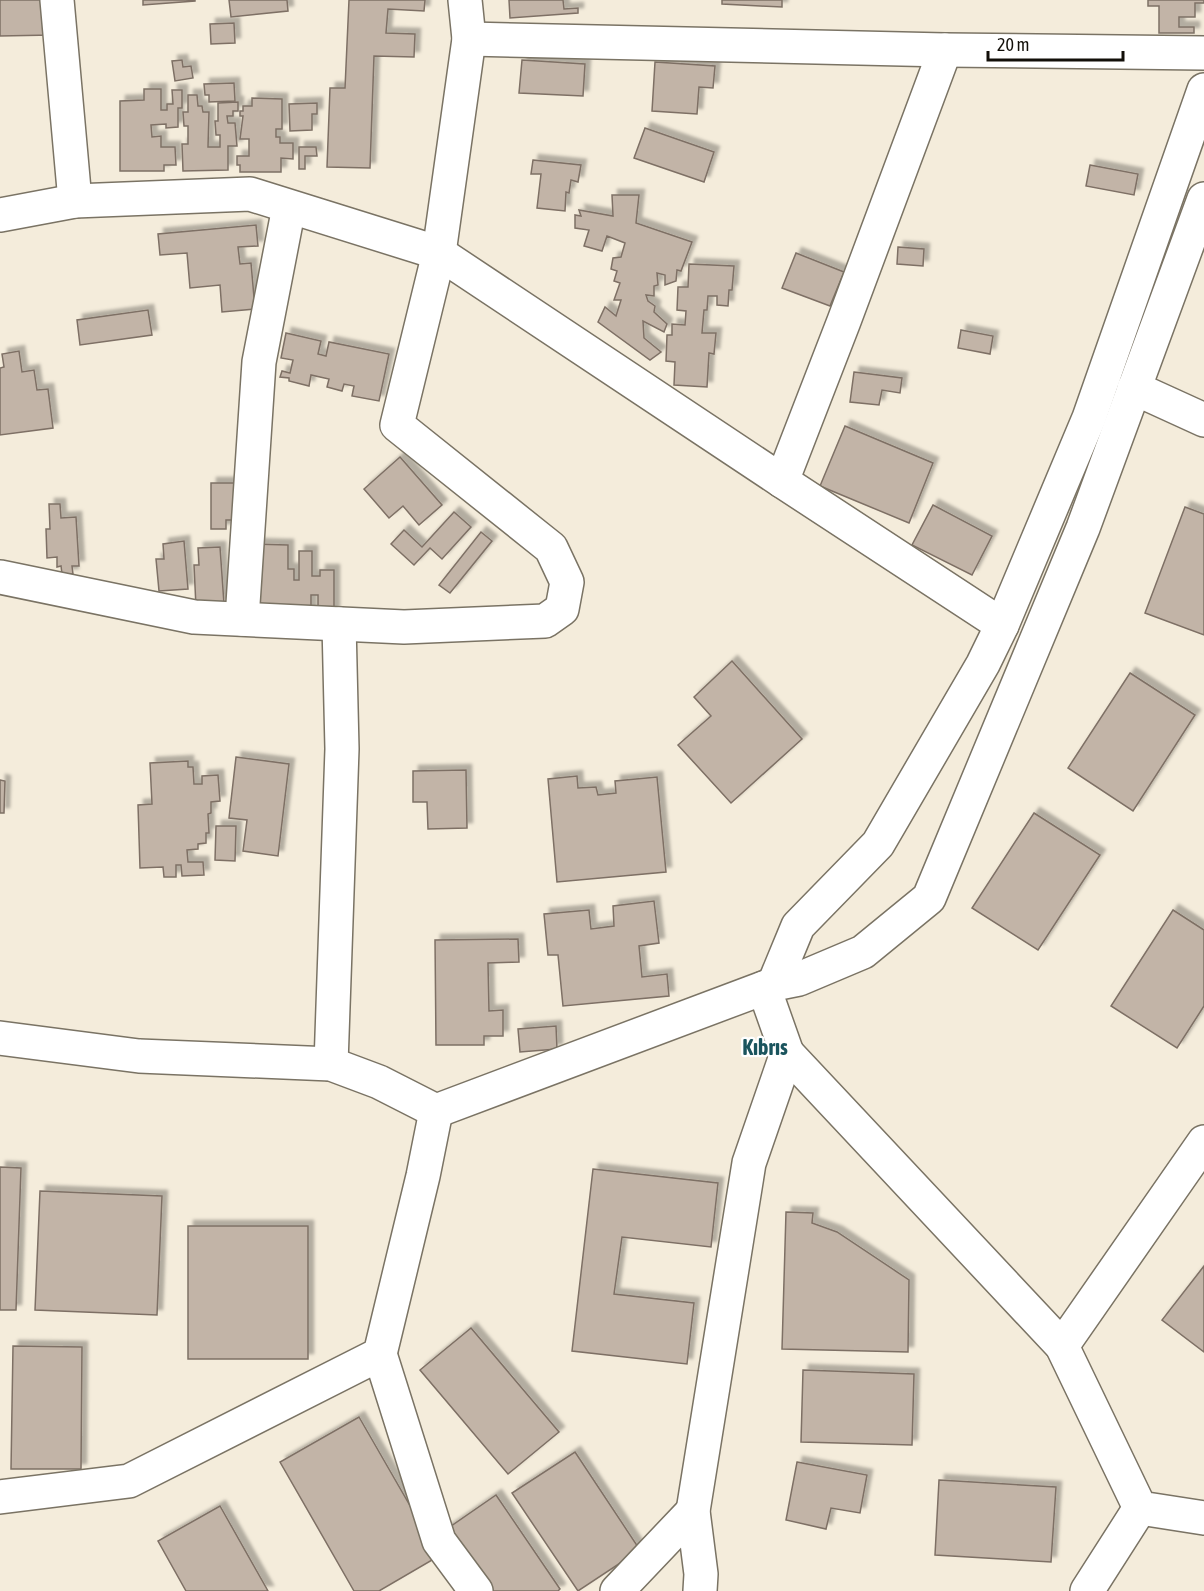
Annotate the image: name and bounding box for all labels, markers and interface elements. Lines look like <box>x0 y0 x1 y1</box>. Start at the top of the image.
scale bar <box>988 24 1123 62</box>
text: 20 m <box>997 34 1029 55</box>
district label: Kıbrıs <box>742 1034 788 1060</box>

